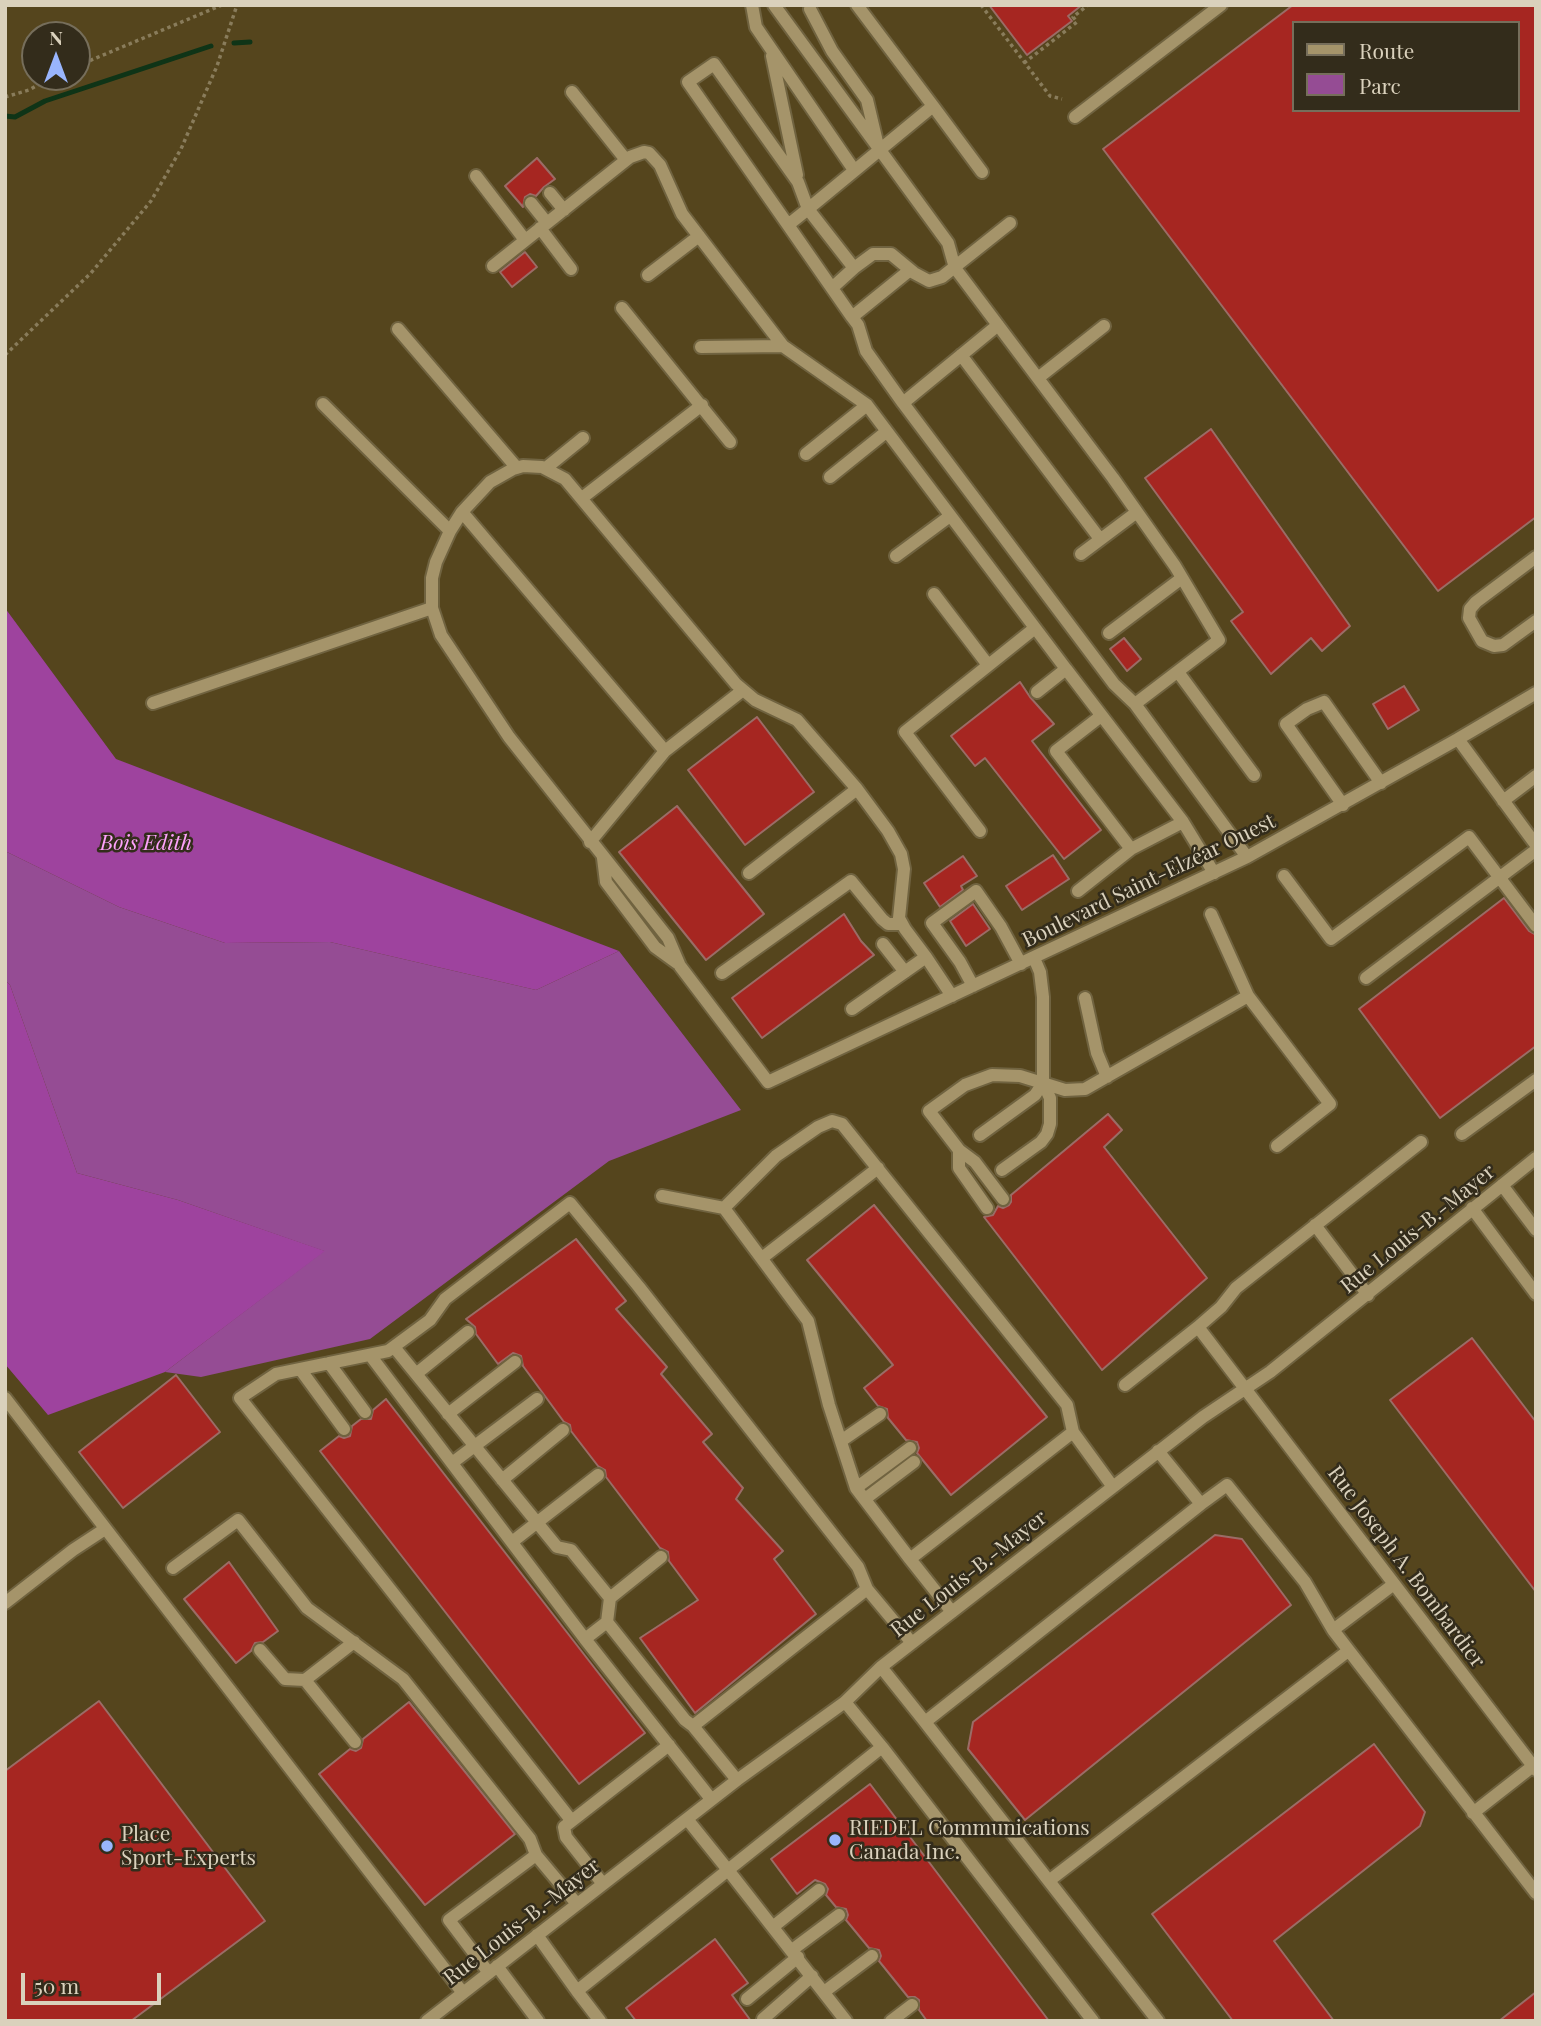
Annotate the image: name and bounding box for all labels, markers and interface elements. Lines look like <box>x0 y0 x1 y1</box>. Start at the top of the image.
north arrow <box>21 21 91 91</box>
legend <box>1292 21 1520 112</box>
text: N <box>49 24 63 50</box>
text: Route <box>1359 36 1414 64</box>
text: Parc <box>1359 71 1401 99</box>
street label: Boulevard Saint-Elzéar Ouest <box>1018 809 1280 953</box>
park label: Bois Edith <box>100 830 192 856</box>
street label: Rue Louis-B.-Mayer <box>1336 1159 1500 1299</box>
street label: Rue Joseph A. Bombardier <box>1322 1461 1490 1673</box>
street label: Rue Louis-B.-Mayer <box>886 1505 1052 1643</box>
place label: RIEDEL Communications Canada Inc. <box>849 1815 1090 1865</box>
place label: Place Sport-Experts <box>121 1821 256 1871</box>
marker: RIEDEL Communications Canada Inc. <box>827 1832 843 1848</box>
marker: Place Sport-Experts <box>99 1838 115 1854</box>
street label: Rue Louis-B.-Mayer <box>439 1853 605 1991</box>
scale bar <box>24 1960 164 2004</box>
text: 50 m <box>34 1971 79 1999</box>

